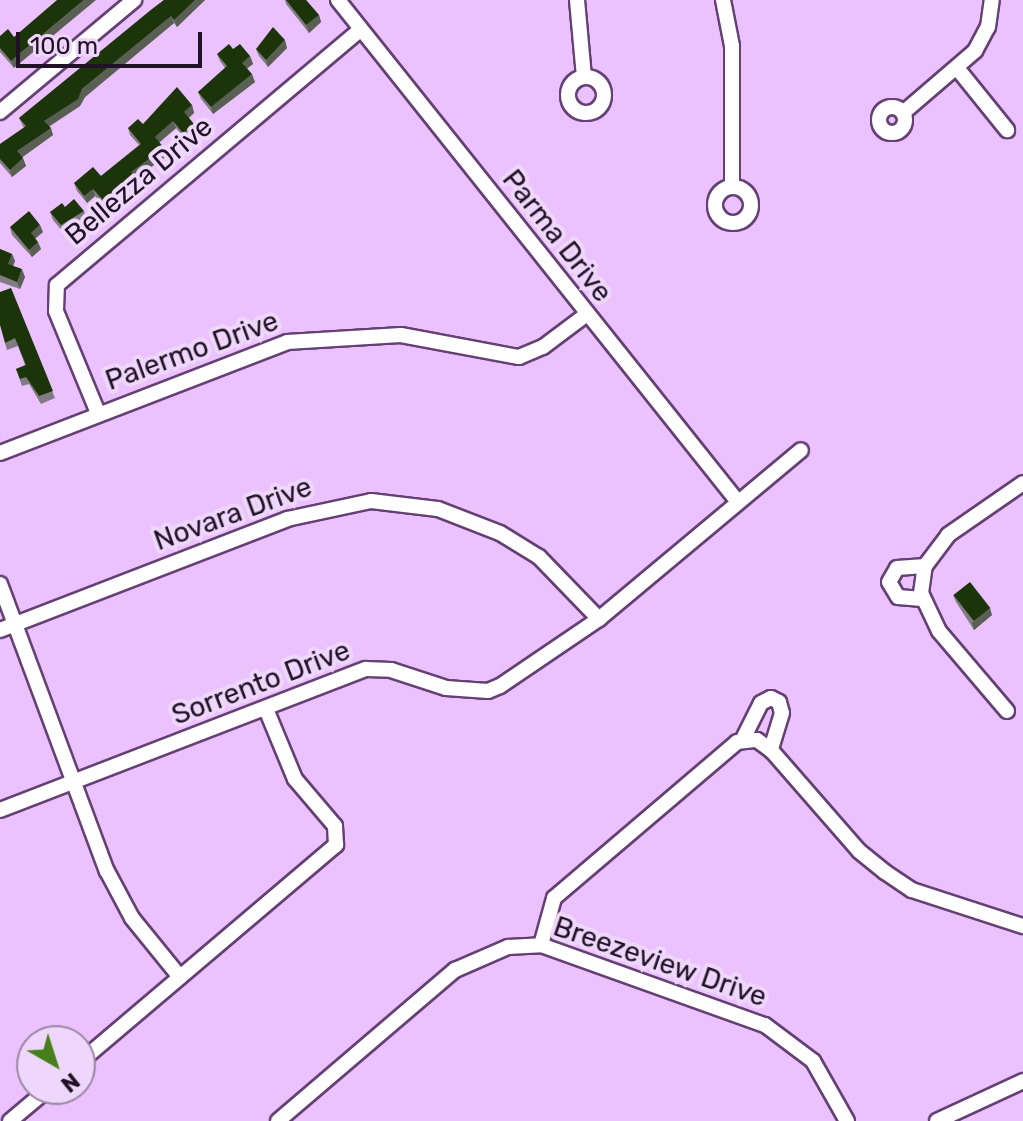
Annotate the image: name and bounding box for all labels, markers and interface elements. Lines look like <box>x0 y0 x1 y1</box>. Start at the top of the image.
scale bar <box>20 16 206 66</box>
text: 100 m <box>30 32 98 60</box>
street label: Bellezza Drive <box>59 110 219 252</box>
street label: Parma Drive <box>495 163 619 309</box>
street label: Palermo Drive <box>101 304 283 398</box>
street label: Novara Drive <box>149 470 317 558</box>
street label: Sorrento Drive <box>167 634 355 732</box>
street label: Breezeview Drive <box>549 910 771 1014</box>
north arrow <box>16 1025 96 1105</box>
text: N <box>56 1067 85 1098</box>

